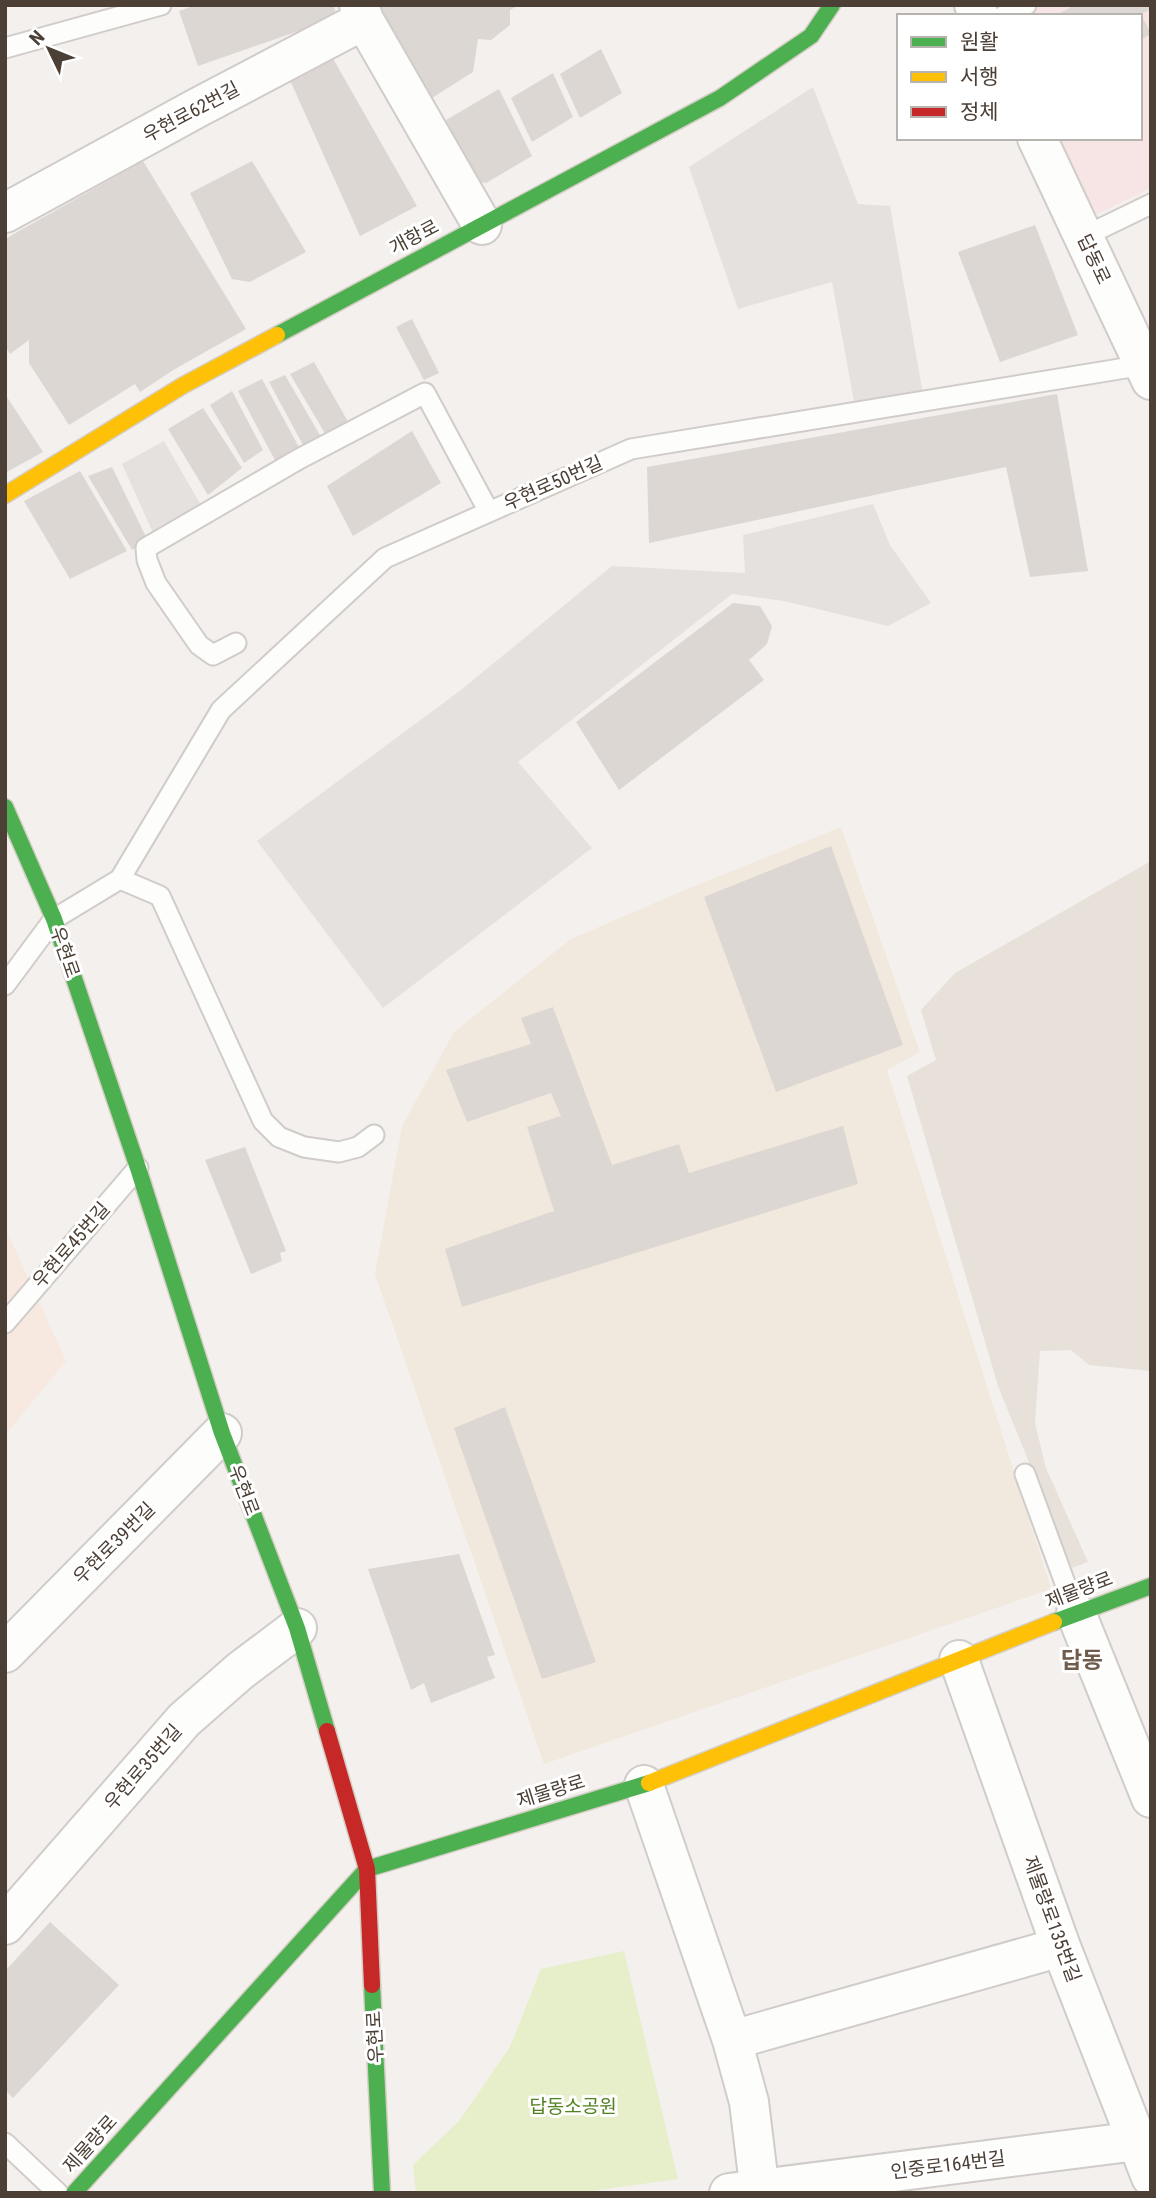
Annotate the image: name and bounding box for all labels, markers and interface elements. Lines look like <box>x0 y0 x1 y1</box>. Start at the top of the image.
north arrow <box>14 14 84 84</box>
legend <box>897 14 1142 140</box>
text: N <box>25 26 49 50</box>
text: 원활 <box>960 30 999 54</box>
text: 서행 <box>960 65 999 89</box>
street label: 우현로62번길 <box>139 77 243 147</box>
text: 정체 <box>960 100 999 124</box>
street label: 개항로 <box>385 215 443 259</box>
street label: 답동로 <box>1072 230 1116 288</box>
street label: 우현로50번길 <box>500 451 606 515</box>
street label: 우현로 <box>46 923 84 981</box>
street label: 우현로45번길 <box>27 1197 115 1293</box>
street label: 우현로 <box>224 1461 264 1519</box>
street label: 우현로39번길 <box>68 1497 160 1589</box>
street label: 제물량로 <box>1042 1567 1116 1613</box>
district label: 답동 <box>1061 1647 1103 1674</box>
street label: 우현로35번길 <box>99 1719 187 1815</box>
street label: 제물량로 <box>514 1770 588 1812</box>
street label: 제물량로135번길 <box>1018 1853 1086 1985</box>
street label: 우현로 <box>362 2010 388 2064</box>
park label: 답동소공원 <box>529 2095 617 2118</box>
street label: 제물량로 <box>58 2110 122 2178</box>
street label: 인중로164번길 <box>889 2147 1007 2183</box>

